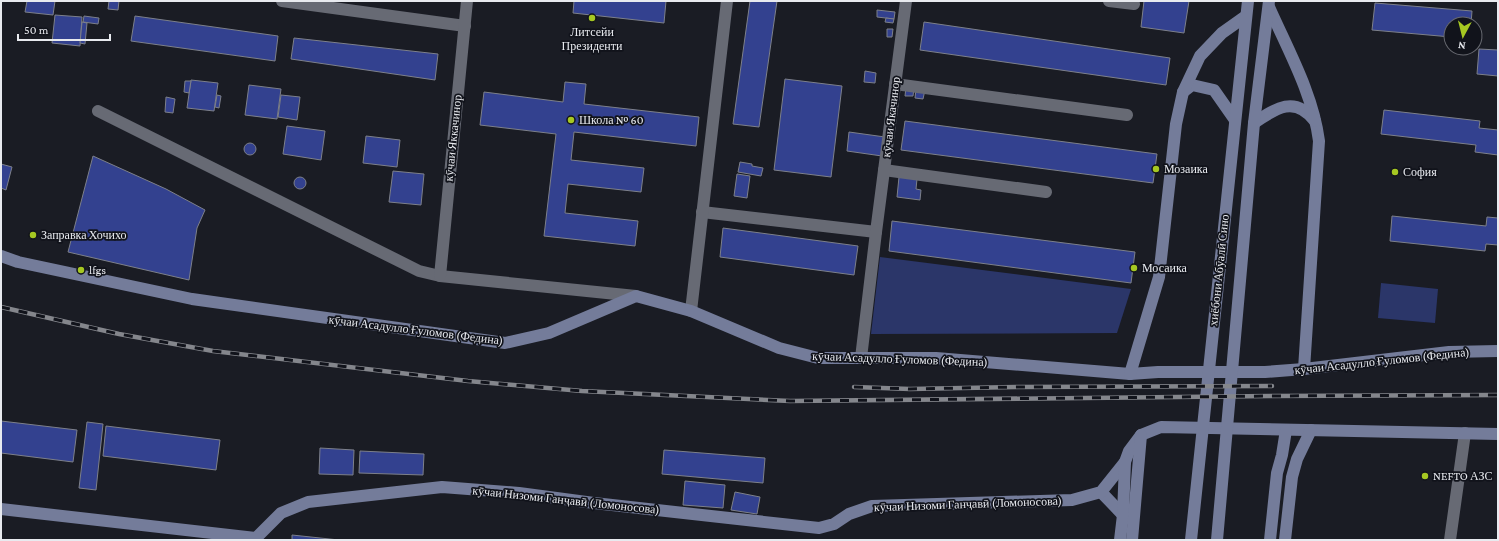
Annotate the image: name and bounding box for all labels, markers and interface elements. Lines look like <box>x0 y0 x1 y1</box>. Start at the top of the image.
marker: Литсейи Президенти <box>587 13 597 23</box>
scale bar <box>18 16 110 42</box>
north arrow <box>1443 16 1483 56</box>
text: 50 m <box>24 23 49 37</box>
place label: Литсейи Президенти <box>562 25 623 53</box>
text: N <box>1457 39 1466 52</box>
street label: кӯчаи Якачинор <box>879 76 903 158</box>
street label: кӯчаи Яккачинор <box>441 94 465 182</box>
place label: Школа № 60 <box>579 113 644 127</box>
marker: Школа № 60 <box>566 115 576 125</box>
place label: Мозаика <box>1164 162 1209 176</box>
marker: Мозаика <box>1151 164 1161 174</box>
place label: София <box>1403 165 1437 179</box>
marker: София <box>1390 167 1400 177</box>
street label: хиёбони Абӯалӣ Сино <box>1206 214 1232 326</box>
place label: Заправка Хочихо <box>41 228 126 242</box>
marker: Заправка Хочихо <box>28 230 38 240</box>
place label: Мосаика <box>1142 261 1188 275</box>
place label: lfgs <box>89 263 106 277</box>
marker: Мосаика <box>1129 263 1139 273</box>
marker: lfgs <box>76 265 86 275</box>
street label: кӯчаи Асадулло Ғуломов (Федина) <box>328 312 504 348</box>
street label: кӯчаи Асадулло Ғуломов (Федина) <box>1294 345 1470 377</box>
street label: кӯчаи Асадулло Ғуломов (Федина) <box>812 349 988 369</box>
place label: NEFTO АЗС <box>1433 469 1492 483</box>
marker: NEFTO АЗС <box>1420 471 1430 481</box>
street label: кӯчаи Низоми Ганҷавӣ (Ломоносова) <box>472 483 660 517</box>
street label: кӯчаи Низоми Ганҷавӣ (Ломоносова) <box>874 494 1062 514</box>

